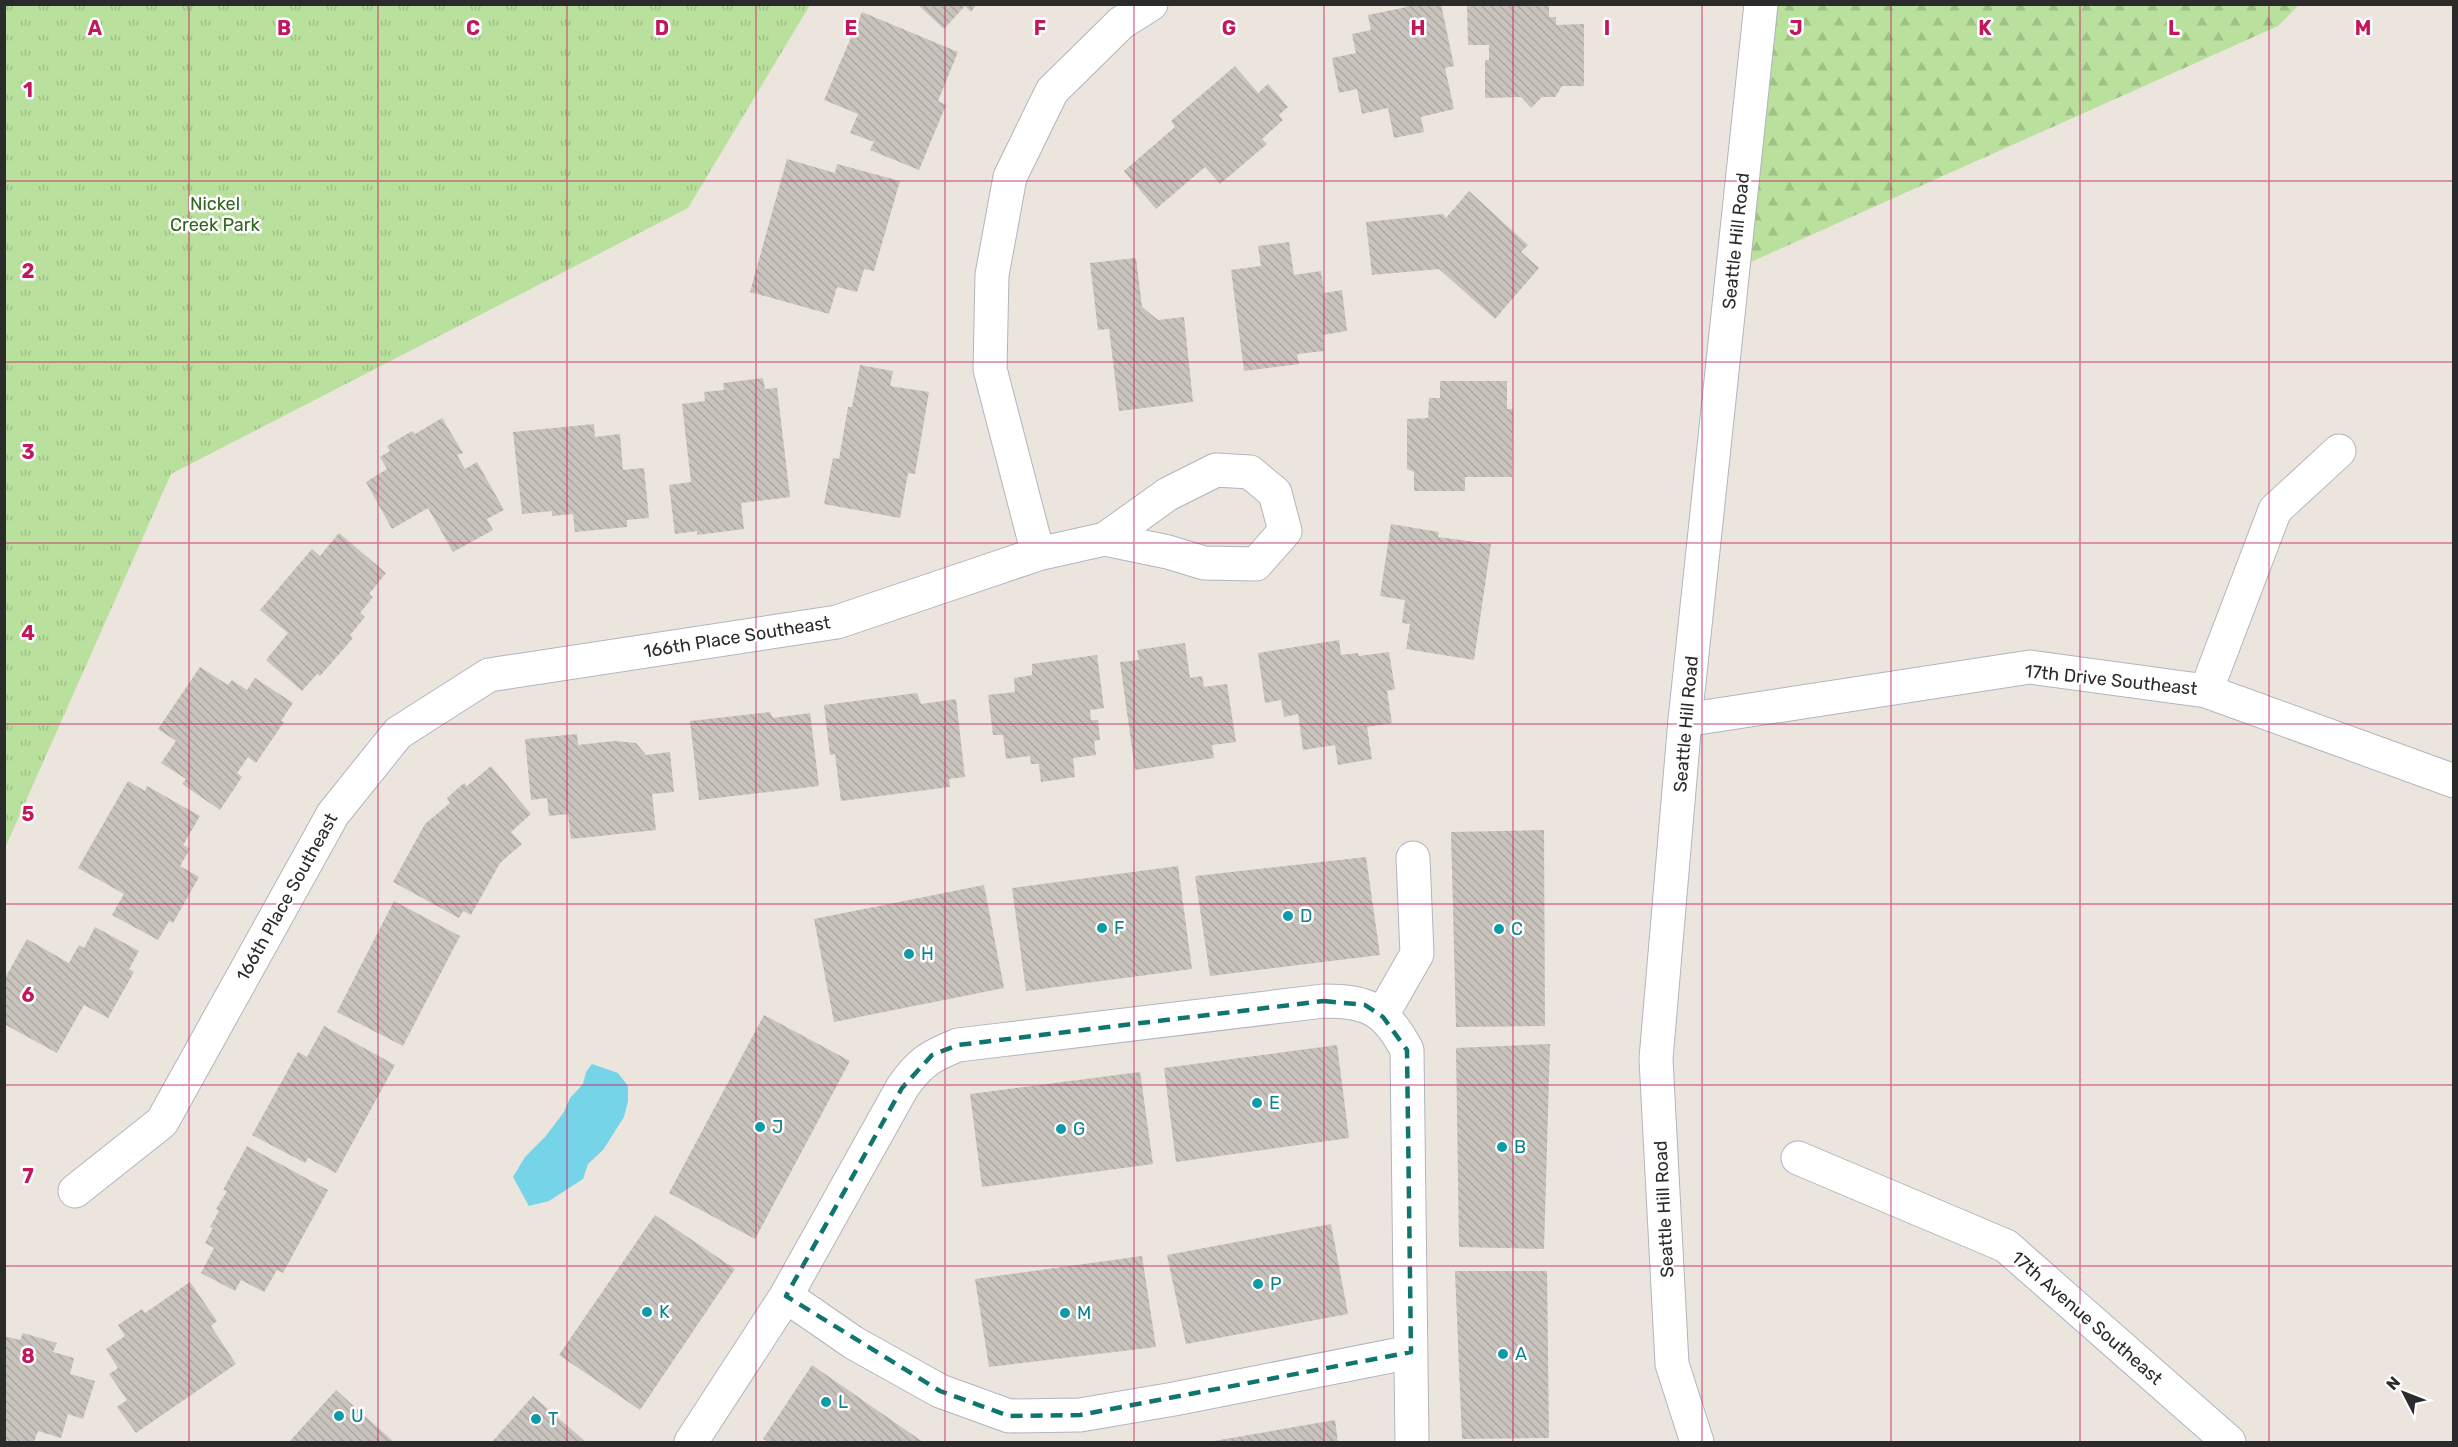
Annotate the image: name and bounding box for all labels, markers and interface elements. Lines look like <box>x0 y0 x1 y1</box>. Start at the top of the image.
text: A <box>88 16 103 40</box>
text: B <box>277 16 291 40</box>
text: C <box>466 16 480 40</box>
text: D <box>655 16 669 40</box>
text: E <box>845 16 857 40</box>
text: F <box>1034 16 1046 40</box>
text: G <box>1222 16 1236 40</box>
text: H <box>1411 16 1425 40</box>
text: I <box>1604 16 1610 40</box>
text: J <box>1789 16 1803 40</box>
text: K <box>1978 16 1992 40</box>
text: L <box>2168 16 2180 40</box>
text: M <box>2355 16 2371 40</box>
text: 1 <box>23 78 33 102</box>
street label: Seattle Hill Road <box>1718 172 1754 310</box>
park label: Nickel Creek Park <box>170 193 261 236</box>
text: 2 <box>22 259 35 283</box>
text: 3 <box>21 440 35 464</box>
street label: 166th Place Southeast <box>642 611 832 663</box>
text: 4 <box>21 621 35 645</box>
street label: Seattle Hill Road <box>1669 655 1703 793</box>
street label: 17th Drive Southeast <box>2023 660 2199 700</box>
text: 5 <box>22 802 35 826</box>
street label: 166th Place Southeast <box>232 809 342 985</box>
place label: D <box>1300 905 1312 927</box>
marker: D <box>1281 909 1295 923</box>
place label: F <box>1114 917 1125 939</box>
place label: C <box>1511 918 1523 940</box>
marker: F <box>1095 921 1109 935</box>
marker: C <box>1492 922 1506 936</box>
place label: H <box>921 943 934 965</box>
marker: H <box>902 947 916 961</box>
text: 6 <box>21 983 35 1007</box>
place label: E <box>1269 1092 1280 1114</box>
marker: E <box>1250 1096 1264 1110</box>
place label: J <box>772 1116 783 1138</box>
place label: G <box>1073 1118 1085 1140</box>
marker: J <box>753 1120 767 1134</box>
marker: G <box>1054 1122 1068 1136</box>
place label: B <box>1514 1136 1526 1158</box>
marker: B <box>1495 1140 1509 1154</box>
street label: Seattle Hill Road <box>1649 1140 1679 1278</box>
text: 7 <box>22 1164 34 1188</box>
street label: 17th Avenue Southeast <box>2007 1246 2167 1390</box>
place label: P <box>1270 1273 1282 1295</box>
marker: P <box>1251 1277 1265 1291</box>
place label: K <box>659 1301 670 1323</box>
place label: M <box>1077 1302 1091 1324</box>
marker: K <box>640 1305 654 1319</box>
marker: M <box>1058 1306 1072 1320</box>
place label: A <box>1515 1343 1527 1365</box>
text: 8 <box>21 1344 35 1368</box>
marker: A <box>1496 1347 1510 1361</box>
north arrow <box>2374 1363 2434 1423</box>
text: N <box>2382 1373 2404 1394</box>
place label: L <box>838 1391 848 1413</box>
marker: L <box>819 1395 833 1409</box>
place label: U <box>351 1405 364 1427</box>
place label: T <box>548 1408 558 1430</box>
marker: U <box>332 1409 346 1423</box>
marker: T <box>529 1412 543 1426</box>

